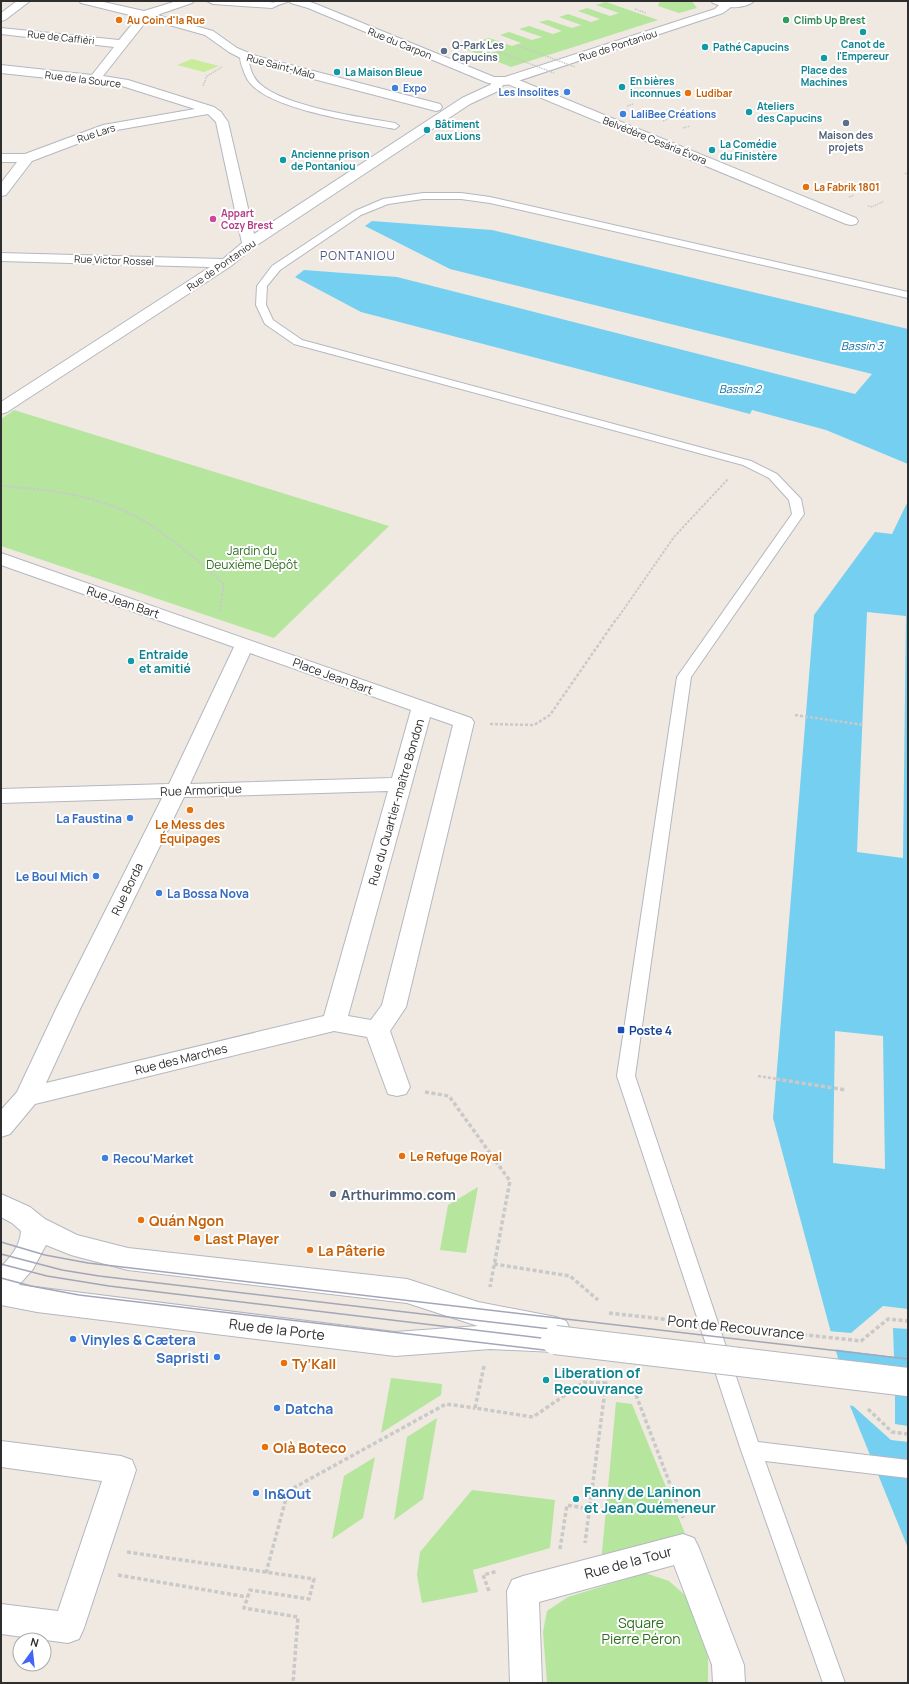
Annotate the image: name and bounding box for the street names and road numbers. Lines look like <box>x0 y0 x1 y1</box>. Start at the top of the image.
street label: Rue du Carpon <box>366 24 434 62</box>
street label: Rue de Pontaniou <box>577 26 659 64</box>
street label: Rue de Caffiéri <box>27 27 95 47</box>
street label: Rue Saint-Malo <box>245 50 317 82</box>
street label: Rue de la Source <box>44 67 122 91</box>
street label: Belvédère Cesária Évora <box>601 113 709 167</box>
street label: Rue Lars <box>75 120 117 146</box>
street label: Rue de Pontaniou <box>184 236 258 294</box>
street label: Rue Victor Rossel <box>74 252 154 268</box>
street label: Rue Jean Bart <box>84 582 162 622</box>
street label: Place Jean Bart <box>290 654 376 698</box>
street label: Rue du Quartier-maître Bondon <box>364 717 428 887</box>
street label: Rue Armorique <box>160 780 242 800</box>
street label: Rue Borda <box>107 860 147 918</box>
street label: Rue des Marches <box>133 1039 229 1079</box>
street label: Pont de Recouvrance <box>667 1310 805 1344</box>
street label: Rue de la Porte <box>228 1314 326 1344</box>
street label: Rue de la Tour <box>582 1541 674 1583</box>

